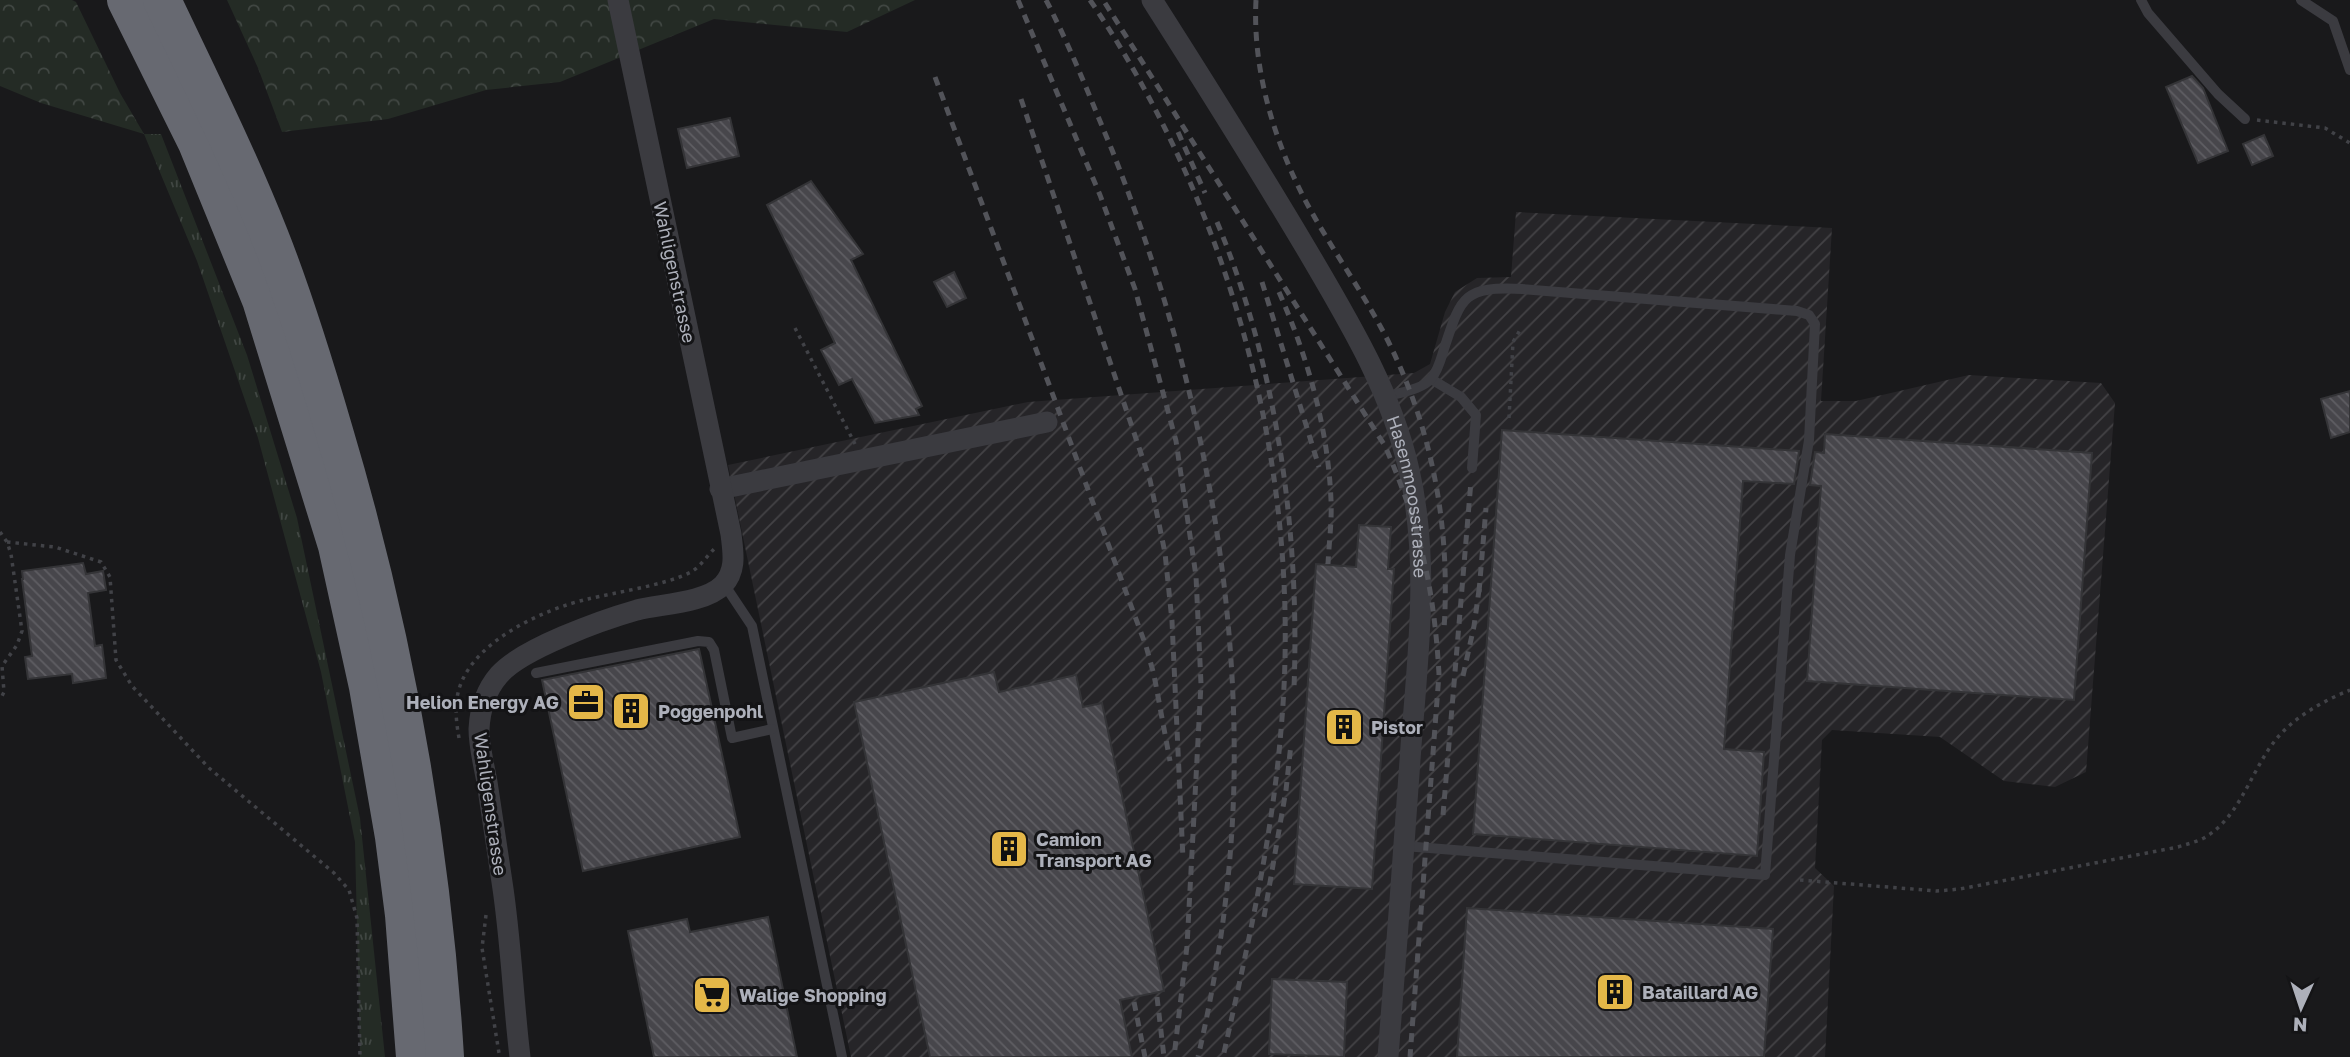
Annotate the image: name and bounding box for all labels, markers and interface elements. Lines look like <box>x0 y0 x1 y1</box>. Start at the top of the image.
street label: Wahligenstrasse <box>649 199 701 345</box>
street label: Hasenmoosstrasse <box>1383 412 1432 578</box>
office icon: Helion Energy AG <box>565 681 607 723</box>
building icon: Poggenpohl <box>610 690 652 732</box>
place label: Helion Energy AG <box>406 691 559 713</box>
place label: Poggenpohl <box>658 700 763 722</box>
building icon: Pistor <box>1323 706 1365 748</box>
place label: Pistor <box>1371 716 1423 738</box>
street label: Wahligenstrasse <box>470 731 512 877</box>
building icon: Camion Transport AG <box>988 828 1030 870</box>
place label: Camion Transport AG <box>1036 828 1152 871</box>
building icon: Bataillard AG <box>1594 971 1636 1013</box>
north arrow <box>2266 973 2336 1043</box>
supermarket icon: Walige Shopping <box>691 974 733 1016</box>
place label: Bataillard AG <box>1642 981 1758 1003</box>
place label: Walige Shopping <box>739 984 886 1006</box>
text: N <box>2292 1014 2308 1037</box>

